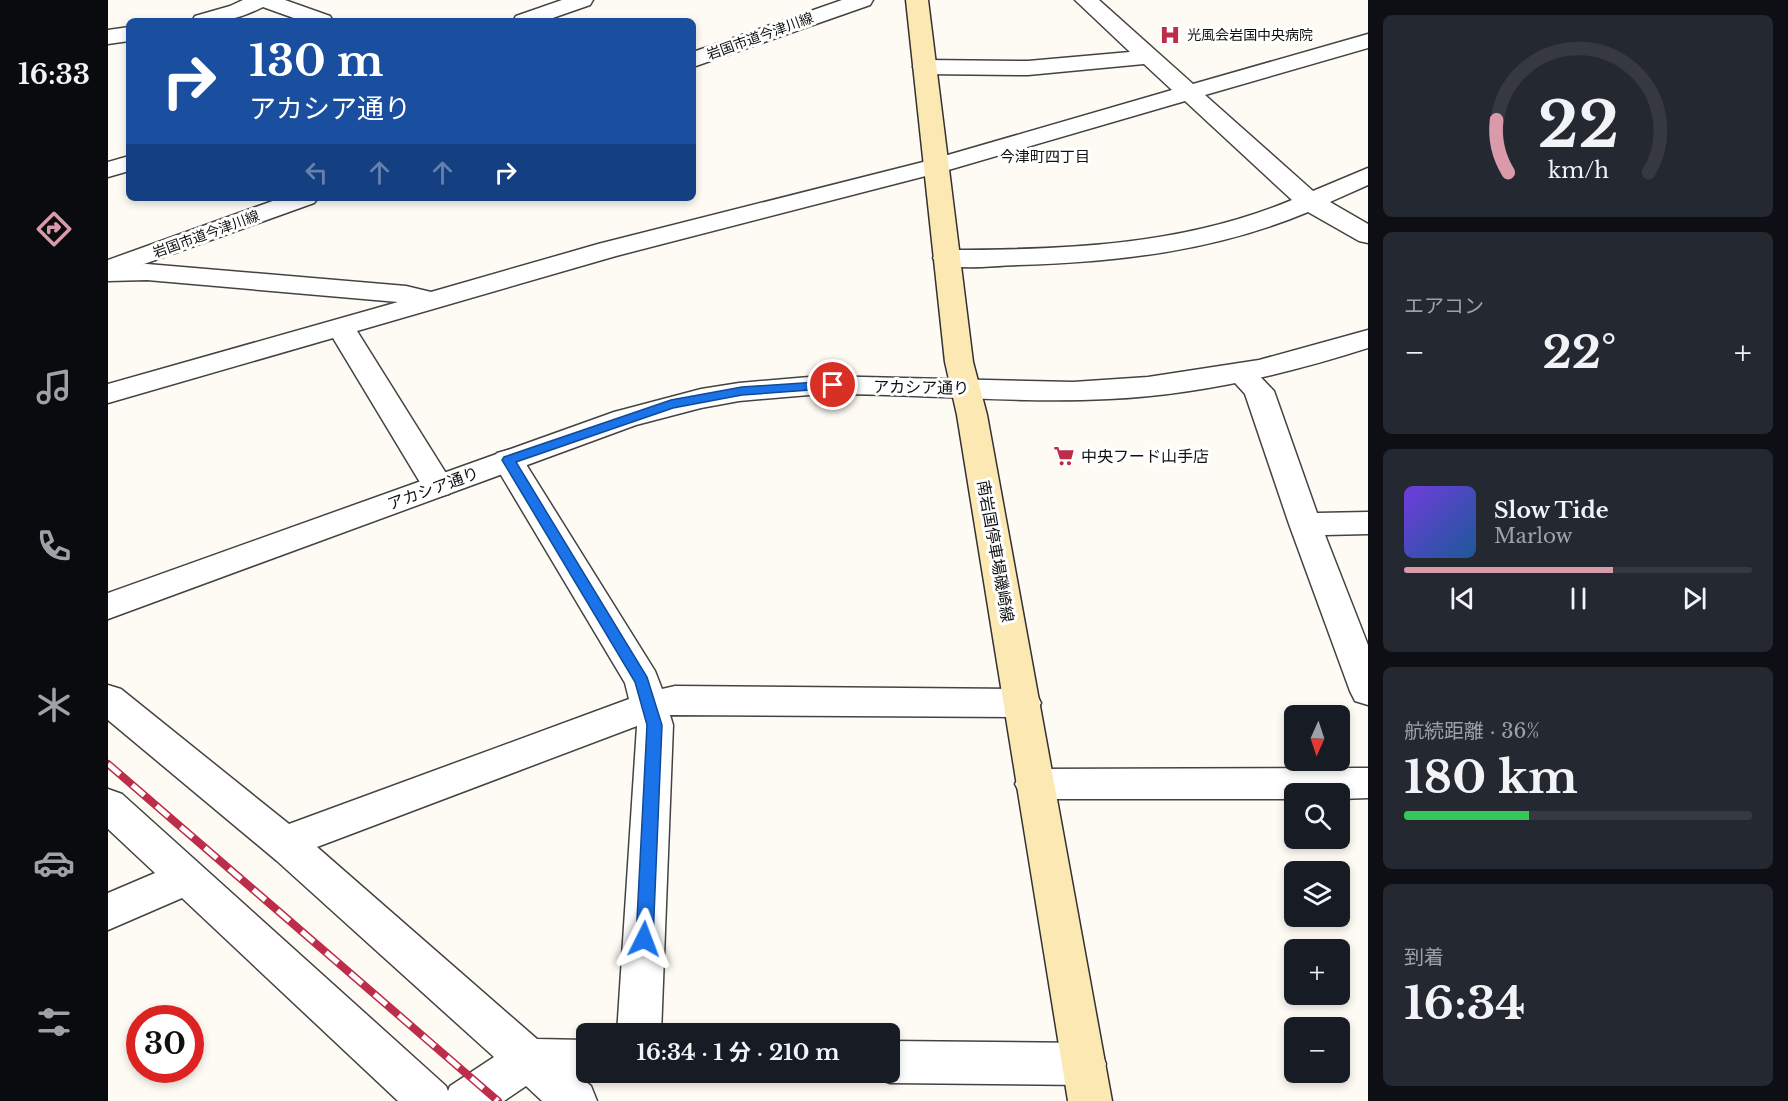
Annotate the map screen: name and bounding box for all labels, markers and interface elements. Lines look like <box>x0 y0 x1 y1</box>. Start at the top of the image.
street label: 岩国市道今津川線 <box>704 8 816 64</box>
hospital icon: 光風会岩国中央病院 <box>1158 23 1182 47</box>
place label: 光風会岩国中央病院 <box>1187 26 1313 44</box>
text: 130 m <box>249 35 383 87</box>
icon: right <box>150 42 228 120</box>
text: 16:33 <box>18 58 90 91</box>
text: 22 <box>1537 86 1619 164</box>
text: アカシア通り <box>249 92 411 125</box>
district label: 今津町四丁目 <box>1000 147 1090 166</box>
icon: left <box>300 156 333 189</box>
icon: ahead <box>363 156 396 189</box>
icon: ahead <box>426 156 459 189</box>
icon: right <box>489 156 522 189</box>
text: km/h <box>1548 157 1609 184</box>
street label: 岩国市道今津川線 <box>150 206 262 262</box>
icon: directions <box>33 208 75 250</box>
text: エアコン <box>1404 294 1484 318</box>
text: 22° <box>1543 324 1616 380</box>
text: − <box>1404 332 1425 373</box>
text: + <box>1734 332 1752 373</box>
pin <box>807 359 858 410</box>
icon: music <box>33 366 75 408</box>
icon: arrive <box>816 368 849 401</box>
street label: アカシア通り <box>873 376 969 398</box>
supermarket icon: 中央フード山手店 <box>1052 444 1076 468</box>
place label: 中央フード山手店 <box>1081 446 1209 466</box>
street label: アカシア通り <box>384 462 482 514</box>
street label: 南岩国停車場磯崎線 <box>974 478 1018 624</box>
text: Slow Tide <box>1494 497 1609 524</box>
text: Marlow <box>1494 524 1573 548</box>
icon: phone <box>33 525 75 567</box>
icon: previous <box>1446 582 1479 615</box>
icon: pause <box>1562 582 1595 615</box>
icon: next <box>1678 582 1711 615</box>
icon: climate <box>33 684 75 726</box>
north arrow <box>1284 705 1350 771</box>
map controls <box>1284 705 1350 1083</box>
text: 航続距離 · 36% <box>1404 719 1540 743</box>
text: 180 km <box>1404 749 1578 805</box>
button: search <box>1284 783 1350 849</box>
icon: car <box>33 842 75 884</box>
button: layers <box>1284 861 1350 927</box>
position arrow <box>612 907 676 971</box>
button: + <box>1284 939 1350 1005</box>
text: 到着 <box>1404 945 1444 969</box>
text: 16:34 <box>1404 975 1525 1031</box>
icon: filters <box>33 1001 75 1043</box>
speed limit sign: 30 <box>126 1005 204 1083</box>
button: − <box>1284 1017 1350 1083</box>
text: 16:34 · 1 分 · 210 m <box>636 1039 840 1066</box>

